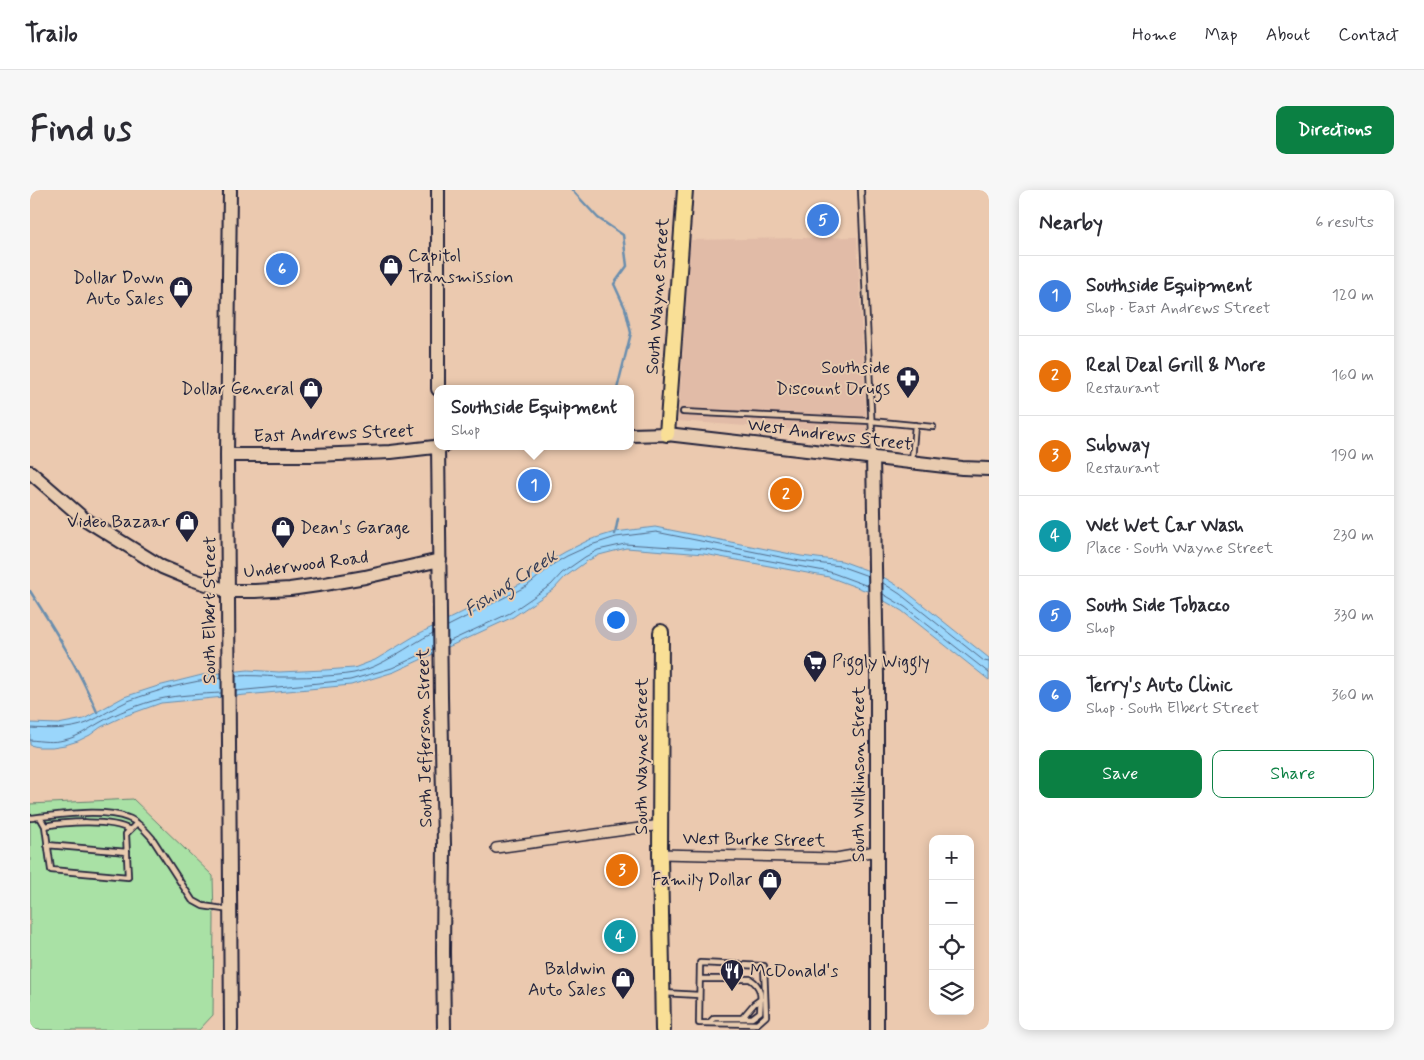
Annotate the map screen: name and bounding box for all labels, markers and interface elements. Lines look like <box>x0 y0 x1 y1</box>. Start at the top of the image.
text: Trailo <box>25 19 78 50</box>
text: Home <box>1132 23 1177 47</box>
text: Map <box>1205 23 1238 47</box>
text: About <box>1266 23 1310 47</box>
text: Contact <box>1338 23 1399 47</box>
button: Directions <box>1276 106 1394 154</box>
text: Find us <box>30 107 132 153</box>
pin: 5 <box>807 201 839 239</box>
text: Nearby <box>1039 209 1103 237</box>
text: 6 results <box>1315 212 1374 233</box>
street label: South Wayne Street <box>641 216 675 375</box>
place label: Capitol Transmission <box>408 244 514 289</box>
pin: 6 <box>266 250 298 288</box>
shop icon: Capitol Transmission <box>378 253 404 287</box>
place label: Dollar Down Auto Sales <box>73 266 164 311</box>
text: Southside Equipment <box>1086 273 1252 298</box>
shop icon: Dollar Down Auto Sales <box>168 275 194 309</box>
text: 1 <box>1051 285 1059 306</box>
text: 120 m <box>1332 285 1374 306</box>
text: Shop · East Andrews Street <box>1086 298 1271 319</box>
text: Real Deal Grill & More <box>1086 353 1266 378</box>
place label: Southside Discount Drugs <box>776 356 890 403</box>
pharmacy icon: Southside Discount Drugs <box>895 365 921 399</box>
text: 2 <box>1051 365 1059 386</box>
text: 160 m <box>1331 365 1374 386</box>
shop icon: Dollar General <box>298 376 324 410</box>
place label: Dollar General <box>181 377 294 401</box>
text: Restaurant <box>1086 378 1160 399</box>
popup <box>434 385 634 450</box>
text: Southside Equipment <box>451 395 617 420</box>
street label: West Andrews Street <box>746 413 914 457</box>
street label: East Andrews Street <box>253 419 415 449</box>
text: Shop <box>451 420 480 441</box>
text: Subway <box>1086 433 1150 458</box>
text: 3 <box>1051 445 1059 466</box>
text: 190 m <box>1331 445 1374 466</box>
text: Restaurant <box>1086 458 1160 479</box>
pin: 1 <box>518 466 550 504</box>
pin: 2 <box>770 475 802 513</box>
shop icon: Video Bazaar <box>174 509 200 543</box>
place label: Video Bazaar <box>67 510 171 534</box>
text: Wet Wet Car Wash <box>1086 513 1244 538</box>
shop icon: Dean's Garage <box>270 515 296 549</box>
place label: Dean's Garage <box>300 516 410 540</box>
text: 4 <box>1050 525 1060 546</box>
text: 230 m <box>1333 525 1374 546</box>
street label: South Elbert Street <box>198 536 222 684</box>
text: Place · South Wayne Street <box>1086 538 1273 559</box>
water label: Fishing Creek <box>460 543 565 624</box>
street label: Underwood Road <box>242 545 370 585</box>
text: South Side Tobacco <box>1086 593 1230 618</box>
text: 5 <box>1050 605 1060 626</box>
text: 330 m <box>1333 605 1374 626</box>
your location <box>603 607 629 633</box>
text: Shop <box>1086 618 1115 639</box>
street label: South Jefferson Street <box>411 648 439 828</box>
supermarket icon: Piggly Wiggly <box>802 649 828 683</box>
place label: Piggly Wiggly <box>832 650 930 676</box>
text: Terry's Auto Clinic <box>1086 673 1233 698</box>
street label: South Wayne Street <box>630 677 654 835</box>
street label: South Wilkinson Street <box>847 685 871 862</box>
text: 6 <box>1051 685 1059 706</box>
text: 360 m <box>1331 685 1374 706</box>
text: Shop · South Elbert Street <box>1086 698 1259 719</box>
button: Save <box>1039 750 1202 798</box>
button: Share <box>1212 750 1374 798</box>
street label: West Burke Street <box>682 827 826 853</box>
map controls <box>929 835 974 1015</box>
button: + <box>929 835 974 880</box>
pin: 3 <box>606 851 638 889</box>
shop icon: Family Dollar <box>757 867 783 901</box>
place label: Family Dollar <box>652 868 753 892</box>
button: − <box>929 880 974 925</box>
pin: 4 <box>604 917 636 955</box>
button: locate <box>929 925 974 970</box>
place label: Baldwin Auto Sales <box>528 957 606 1002</box>
restaurant icon: McDonald's <box>719 958 745 992</box>
place label: McDonald's <box>750 959 838 983</box>
shop icon: Baldwin Auto Sales <box>610 966 636 1000</box>
button: layers <box>929 970 974 1015</box>

